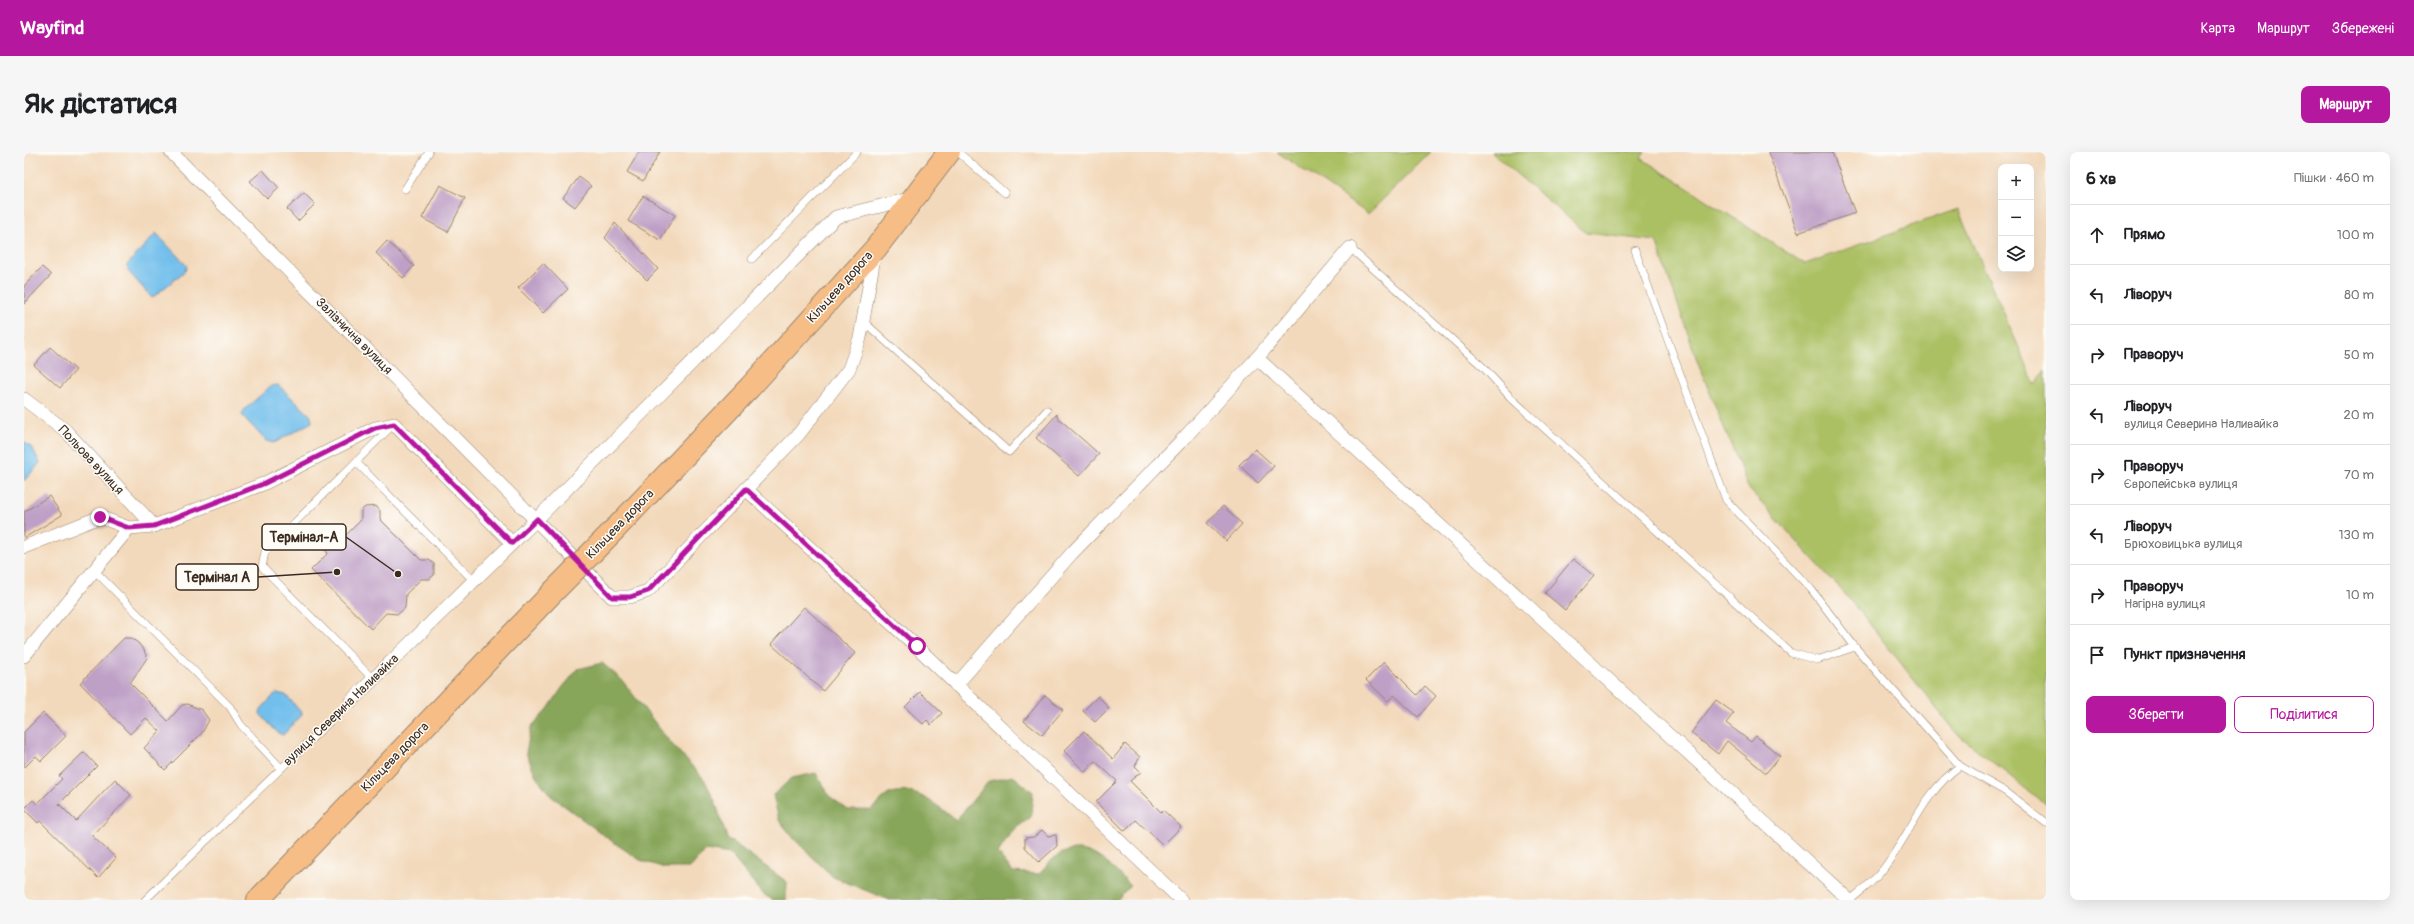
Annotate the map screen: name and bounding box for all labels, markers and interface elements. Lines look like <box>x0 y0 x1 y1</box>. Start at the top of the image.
text: Wayfind <box>20 16 84 40</box>
text: Карта <box>2200 20 2235 37</box>
text: Маршрут <box>2257 20 2310 37</box>
text: Збережені <box>2332 20 2394 37</box>
button: Маршрут <box>2301 86 2390 123</box>
text: Як дістатися <box>24 87 177 122</box>
map controls <box>1998 164 2034 272</box>
button: + <box>1998 164 2034 200</box>
text: 6 хв <box>2086 168 2116 189</box>
text: Пішки · 460 m <box>2294 170 2374 186</box>
button: − <box>1998 200 2034 236</box>
icon: ahead <box>2086 224 2108 246</box>
text: Прямо <box>2124 225 2165 244</box>
text: 100 m <box>2337 227 2374 243</box>
button: layers <box>1998 236 2034 272</box>
street label: Кільцева дорога <box>804 248 876 326</box>
icon: left <box>2086 284 2108 306</box>
text: Ліворуч <box>2124 285 2172 304</box>
text: 80 m <box>2344 287 2374 303</box>
street label: Залізнична вулиця <box>312 294 396 378</box>
icon: right <box>2086 344 2108 366</box>
text: Праворуч <box>2124 345 2184 364</box>
text: 50 m <box>2344 347 2374 363</box>
text: Ліворуч <box>2124 397 2172 416</box>
icon: left <box>2086 404 2108 426</box>
text: 20 m <box>2343 407 2374 423</box>
text: вулиця Северина Наливайка <box>2124 416 2279 432</box>
street label: Польова вулиця <box>55 422 127 498</box>
text: Праворуч <box>2124 457 2184 476</box>
icon: right <box>2086 464 2108 486</box>
text: 70 m <box>2344 467 2374 483</box>
text: Європейська вулиця <box>2124 476 2238 492</box>
street label: Кільцева дорога <box>583 486 657 562</box>
route end <box>91 508 109 526</box>
text: Ліворуч <box>2124 517 2172 536</box>
callout: Термінал-А <box>262 524 346 550</box>
icon: left <box>2086 524 2108 546</box>
text: 130 m <box>2338 527 2374 543</box>
text: Термінал-А <box>269 529 338 546</box>
text: Брюховицька вулиця <box>2124 536 2242 552</box>
callout: Термінал А <box>176 564 258 590</box>
text: Термінал А <box>183 569 250 586</box>
text: Праворуч <box>2124 577 2184 596</box>
icon: right <box>2086 584 2108 606</box>
text: 10 m <box>2346 587 2374 603</box>
text: Нагірна вулиця <box>2124 596 2205 612</box>
route start <box>908 637 926 655</box>
icon: arrive <box>2086 644 2108 666</box>
text: Пункт призначення <box>2124 645 2245 664</box>
street label: вулиця Северина Наливайка <box>280 651 402 769</box>
button: Зберегти <box>2086 696 2226 733</box>
button: Поділитися <box>2234 696 2374 733</box>
street label: Кільцева дорога <box>358 719 432 795</box>

